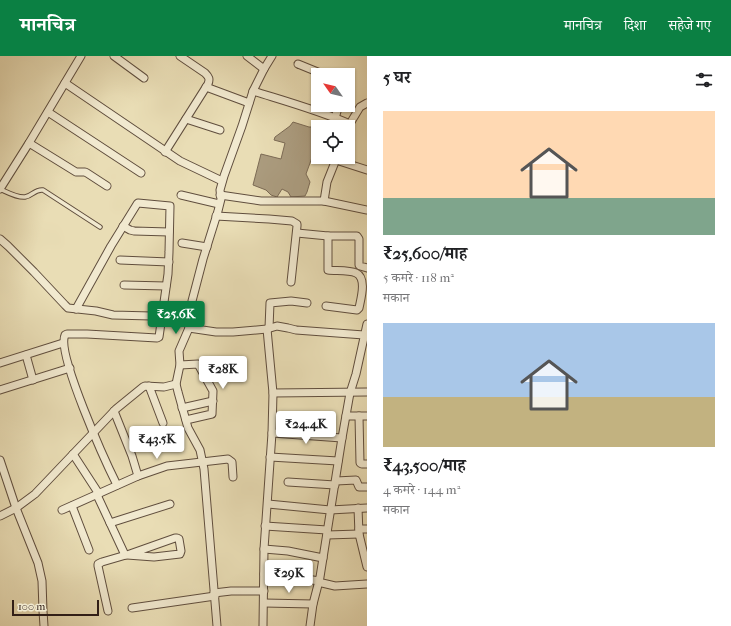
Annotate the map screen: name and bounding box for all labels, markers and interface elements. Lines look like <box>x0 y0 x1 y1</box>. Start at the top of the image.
text: मानचित्र <box>20 14 75 36</box>
text: मानचित्र <box>564 17 602 34</box>
text: दिशा <box>624 17 646 34</box>
text: सहेजे गए <box>668 17 711 34</box>
text: 5 घर <box>383 67 411 87</box>
north arrow <box>311 68 355 112</box>
map controls <box>311 68 355 164</box>
icon: filters <box>693 69 715 91</box>
button: locate <box>311 120 355 164</box>
icon: home <box>513 137 585 209</box>
text: ₹25,600/माह <box>383 243 467 263</box>
text: 5 कमरे · 118 m² <box>383 270 454 285</box>
text: मकान <box>383 290 409 305</box>
pin: ₹25.6K <box>143 301 209 335</box>
text: ₹25.6K <box>157 306 195 321</box>
icon: home <box>513 349 585 421</box>
pin: ₹28K <box>199 356 247 390</box>
text: ₹28K <box>208 361 238 376</box>
pin: ₹24.4K <box>273 411 339 445</box>
text: ₹24.4K <box>285 416 327 431</box>
pin: ₹43.5K <box>124 426 190 460</box>
text: ₹43.5K <box>138 431 176 446</box>
text: ₹43,500/माह <box>383 455 466 475</box>
text: 4 कमरे · 144 m² <box>383 482 460 497</box>
text: मकान <box>383 502 409 517</box>
pin: ₹29K <box>265 560 313 594</box>
text: ₹29K <box>274 565 304 580</box>
scale bar <box>12 598 99 617</box>
text: 100 m <box>18 600 46 613</box>

